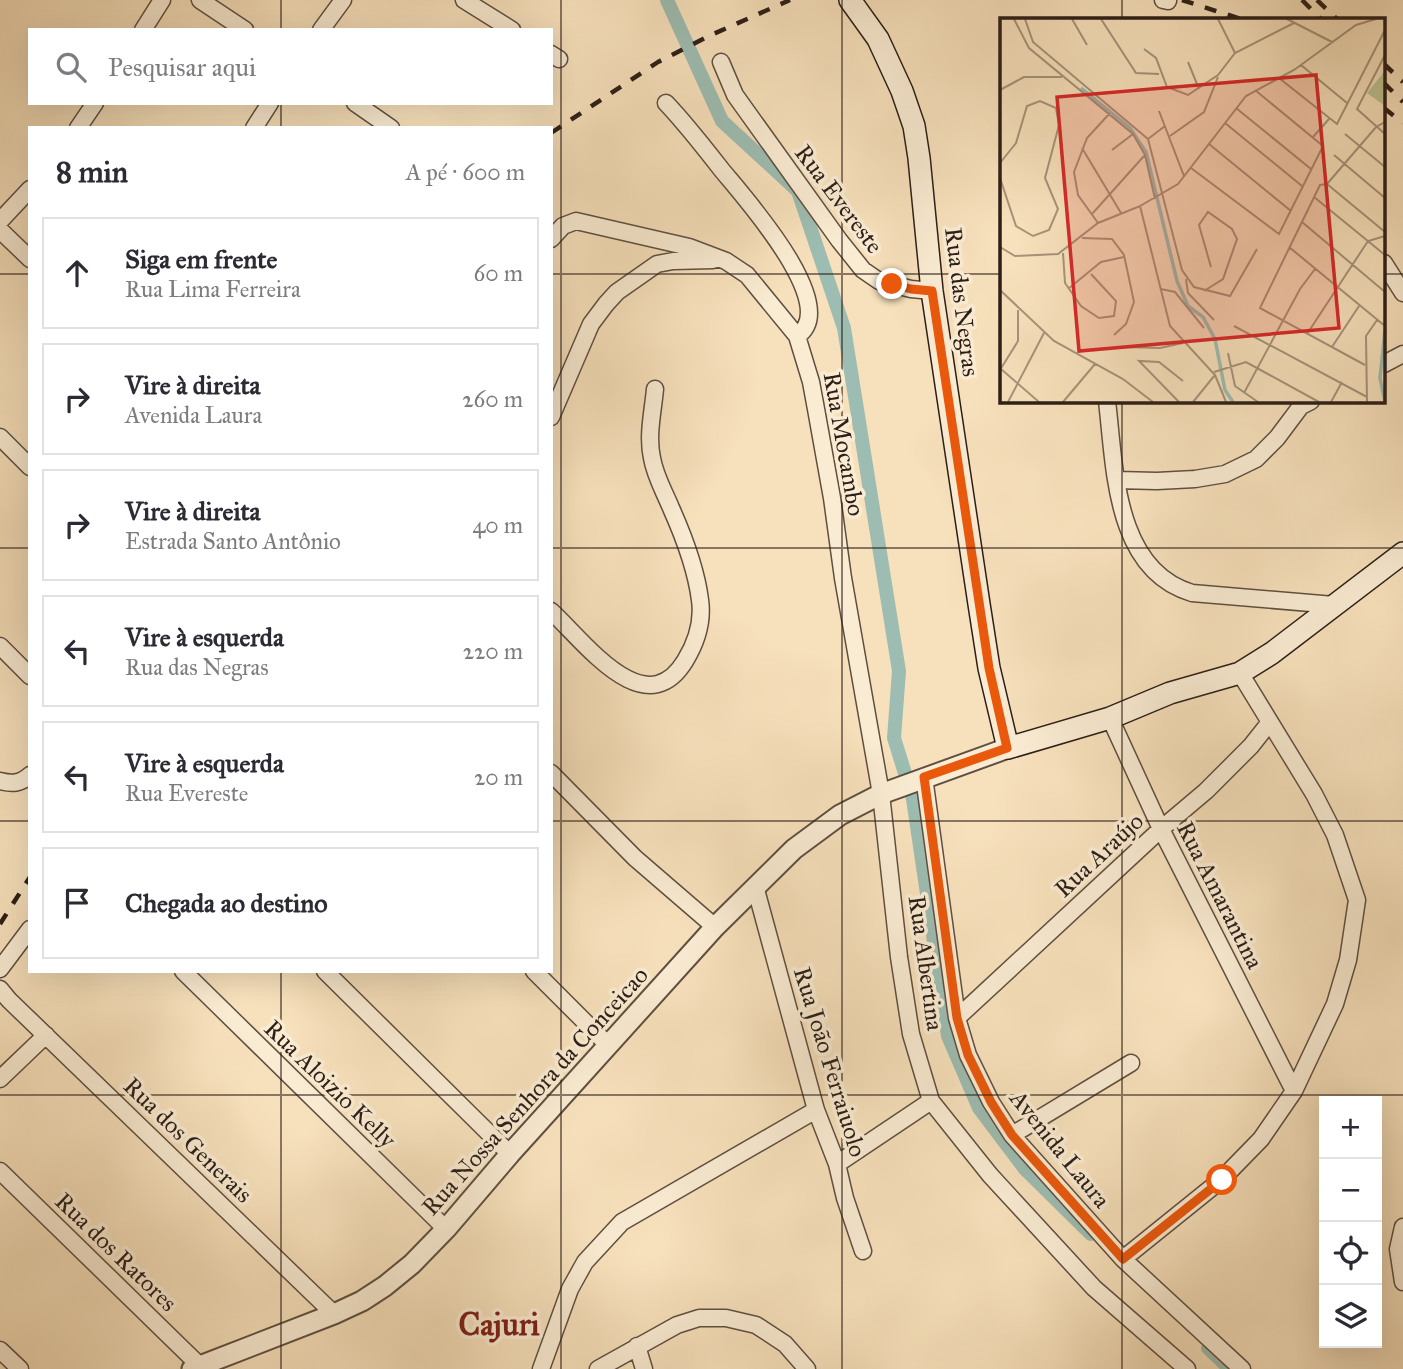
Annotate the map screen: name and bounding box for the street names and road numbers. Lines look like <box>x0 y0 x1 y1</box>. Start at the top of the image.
street label: Rua Evereste <box>788 139 890 259</box>
street label: Rua das Negras <box>938 226 986 378</box>
street label: Rua Mocambo <box>817 370 871 518</box>
street label: Rua Araújo <box>1048 806 1150 904</box>
street label: Rua Amarantina <box>1170 816 1270 975</box>
street label: Rua Albertina <box>902 893 950 1033</box>
street label: Rua Nossa Senhora da Conceicao <box>415 960 655 1222</box>
street label: Rua João Ferraiuolo <box>787 963 873 1161</box>
street label: Rua Aloizio Kelly <box>258 1014 403 1155</box>
street label: Rua dos Generais <box>117 1071 259 1209</box>
street label: Avenida Laura <box>1003 1083 1117 1215</box>
street label: Rua dos Ratores <box>49 1186 183 1318</box>

